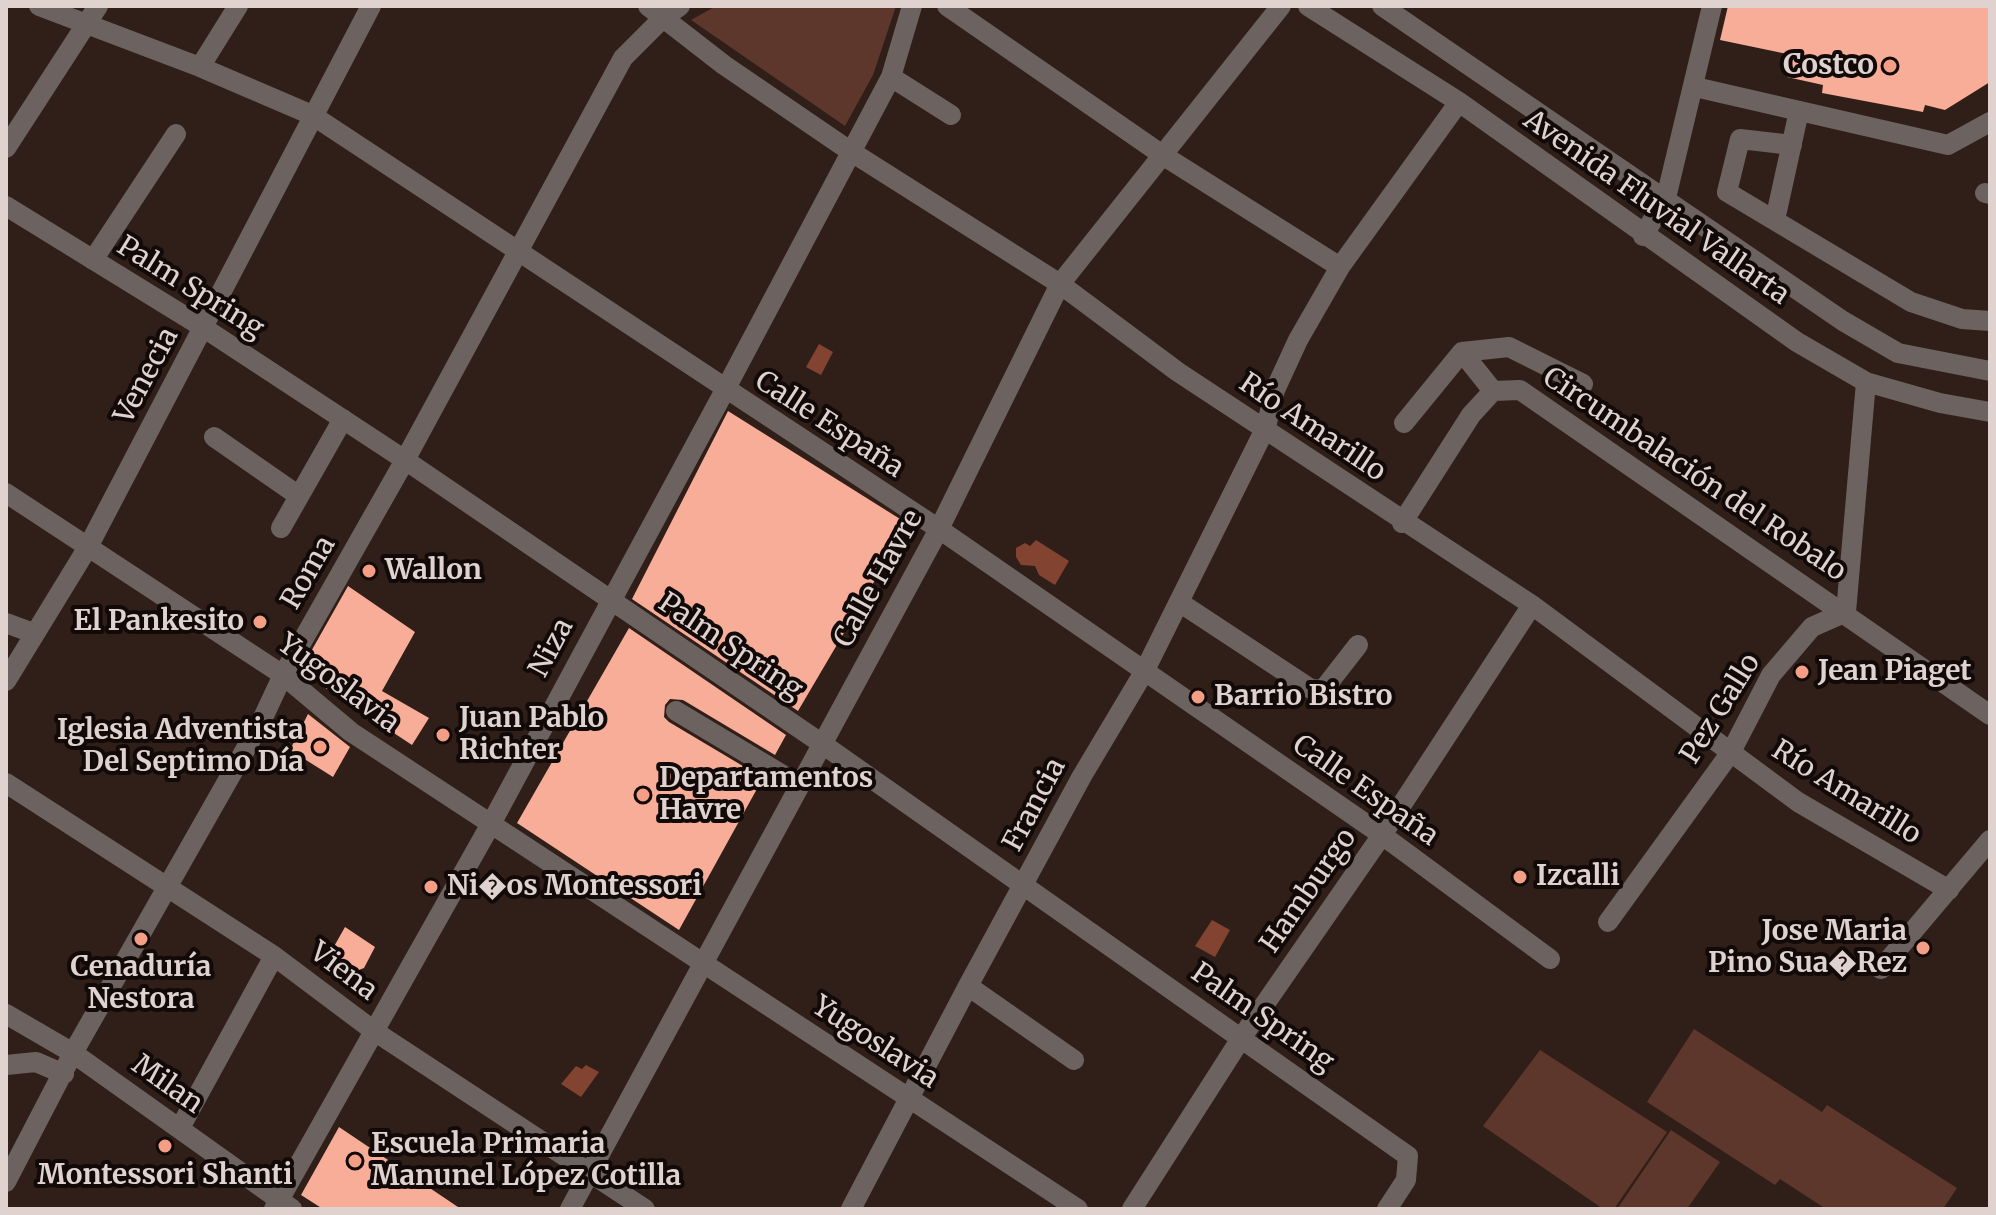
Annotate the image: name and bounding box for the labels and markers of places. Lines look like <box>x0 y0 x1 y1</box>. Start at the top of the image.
place label: Costco <box>1783 49 1874 83</box>
marker: Costco <box>1881 57 1899 75</box>
place label: Wallon <box>385 554 482 588</box>
marker: Wallon <box>360 562 378 580</box>
place label: El Pankesito <box>74 605 244 639</box>
marker: El Pankesito <box>251 613 269 631</box>
place label: Jean Piaget <box>1818 655 1972 689</box>
marker: Jean Piaget <box>1793 663 1811 681</box>
place label: Barrio Bistro <box>1214 680 1393 714</box>
marker: Barrio Bistro <box>1189 688 1207 706</box>
place label: Juan Pablo Richter <box>459 702 604 768</box>
place label: Iglesia Adventista Del Septimo Día <box>57 714 304 780</box>
marker: Juan Pablo Richter <box>434 726 452 744</box>
marker: Iglesia Adventista Del Septimo Día <box>311 738 329 756</box>
place label: Departamentos Havre <box>659 762 873 828</box>
marker: Departamentos Havre <box>634 786 652 804</box>
place label: Izcalli <box>1536 860 1620 894</box>
marker: Izcalli <box>1511 868 1529 886</box>
place label: Ni�os Montessori <box>447 870 702 904</box>
marker: Ni�os Montessori <box>422 878 440 896</box>
place label: Jose Maria Pino Sua�Rez <box>1708 915 1907 981</box>
marker: Cenaduría Nestora <box>132 930 150 948</box>
marker: Jose Maria Pino Sua�Rez <box>1914 939 1932 957</box>
place label: Cenaduría Nestora <box>71 951 211 1017</box>
place label: Escuela Primaria Manunel López Cotilla <box>371 1128 681 1194</box>
marker: Montessori Shanti <box>156 1137 174 1155</box>
marker: Escuela Primaria Manunel López Cotilla <box>346 1152 364 1170</box>
place label: Montessori Shanti <box>37 1159 293 1193</box>

